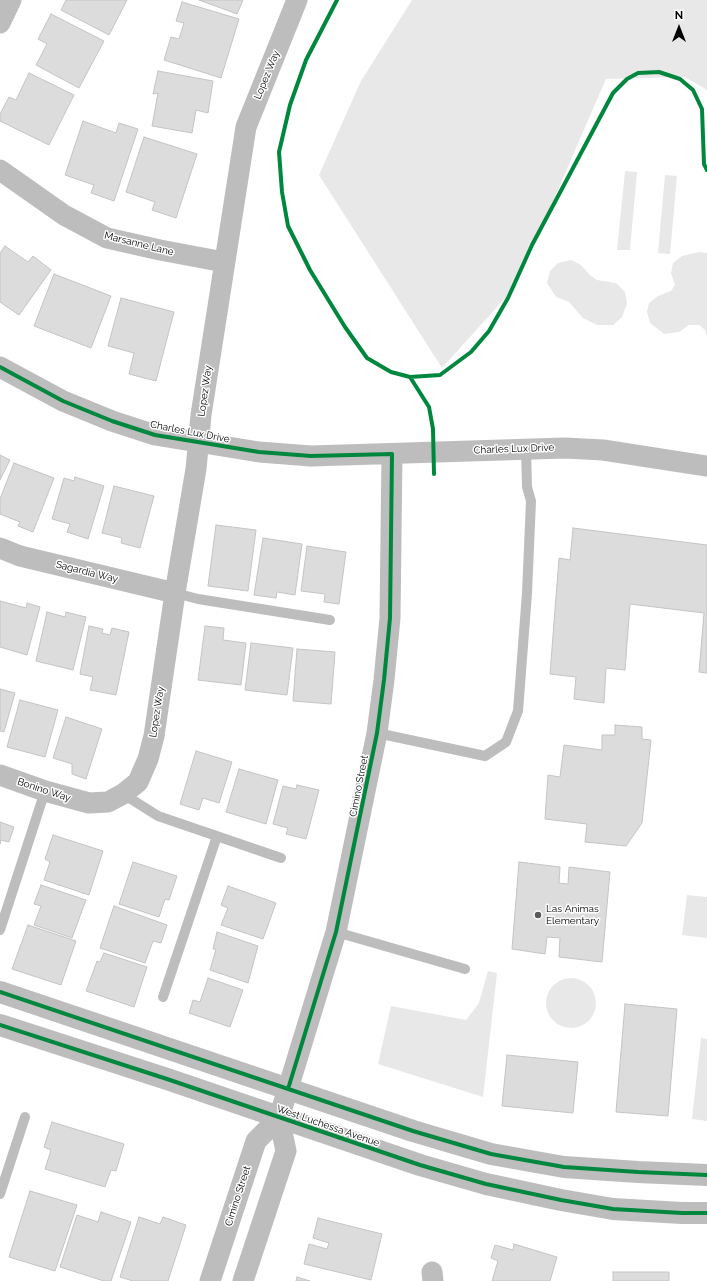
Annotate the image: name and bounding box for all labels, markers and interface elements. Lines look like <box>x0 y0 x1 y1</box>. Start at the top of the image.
north arrow <box>659 8 699 48</box>
text: N <box>675 9 683 22</box>
street label: Lopez Way <box>252 49 282 101</box>
street label: Marsanne Lane <box>103 230 175 258</box>
street label: Lopez Way <box>195 365 215 417</box>
street label: Charles Lux Drive <box>149 418 231 446</box>
street label: Charles Lux Drive <box>473 442 555 456</box>
street label: Sagardia Way <box>55 558 119 586</box>
street label: Lopez Way <box>147 686 167 738</box>
street label: Cimino Street <box>347 754 371 818</box>
street label: Bonino Way <box>16 776 72 804</box>
place label: Las Animas Elementary <box>546 903 599 926</box>
marker: Las Animas Elementary <box>533 910 543 920</box>
street label: West Luchessa Avenue <box>275 1103 381 1149</box>
street label: Cimino Street <box>223 1164 253 1228</box>

